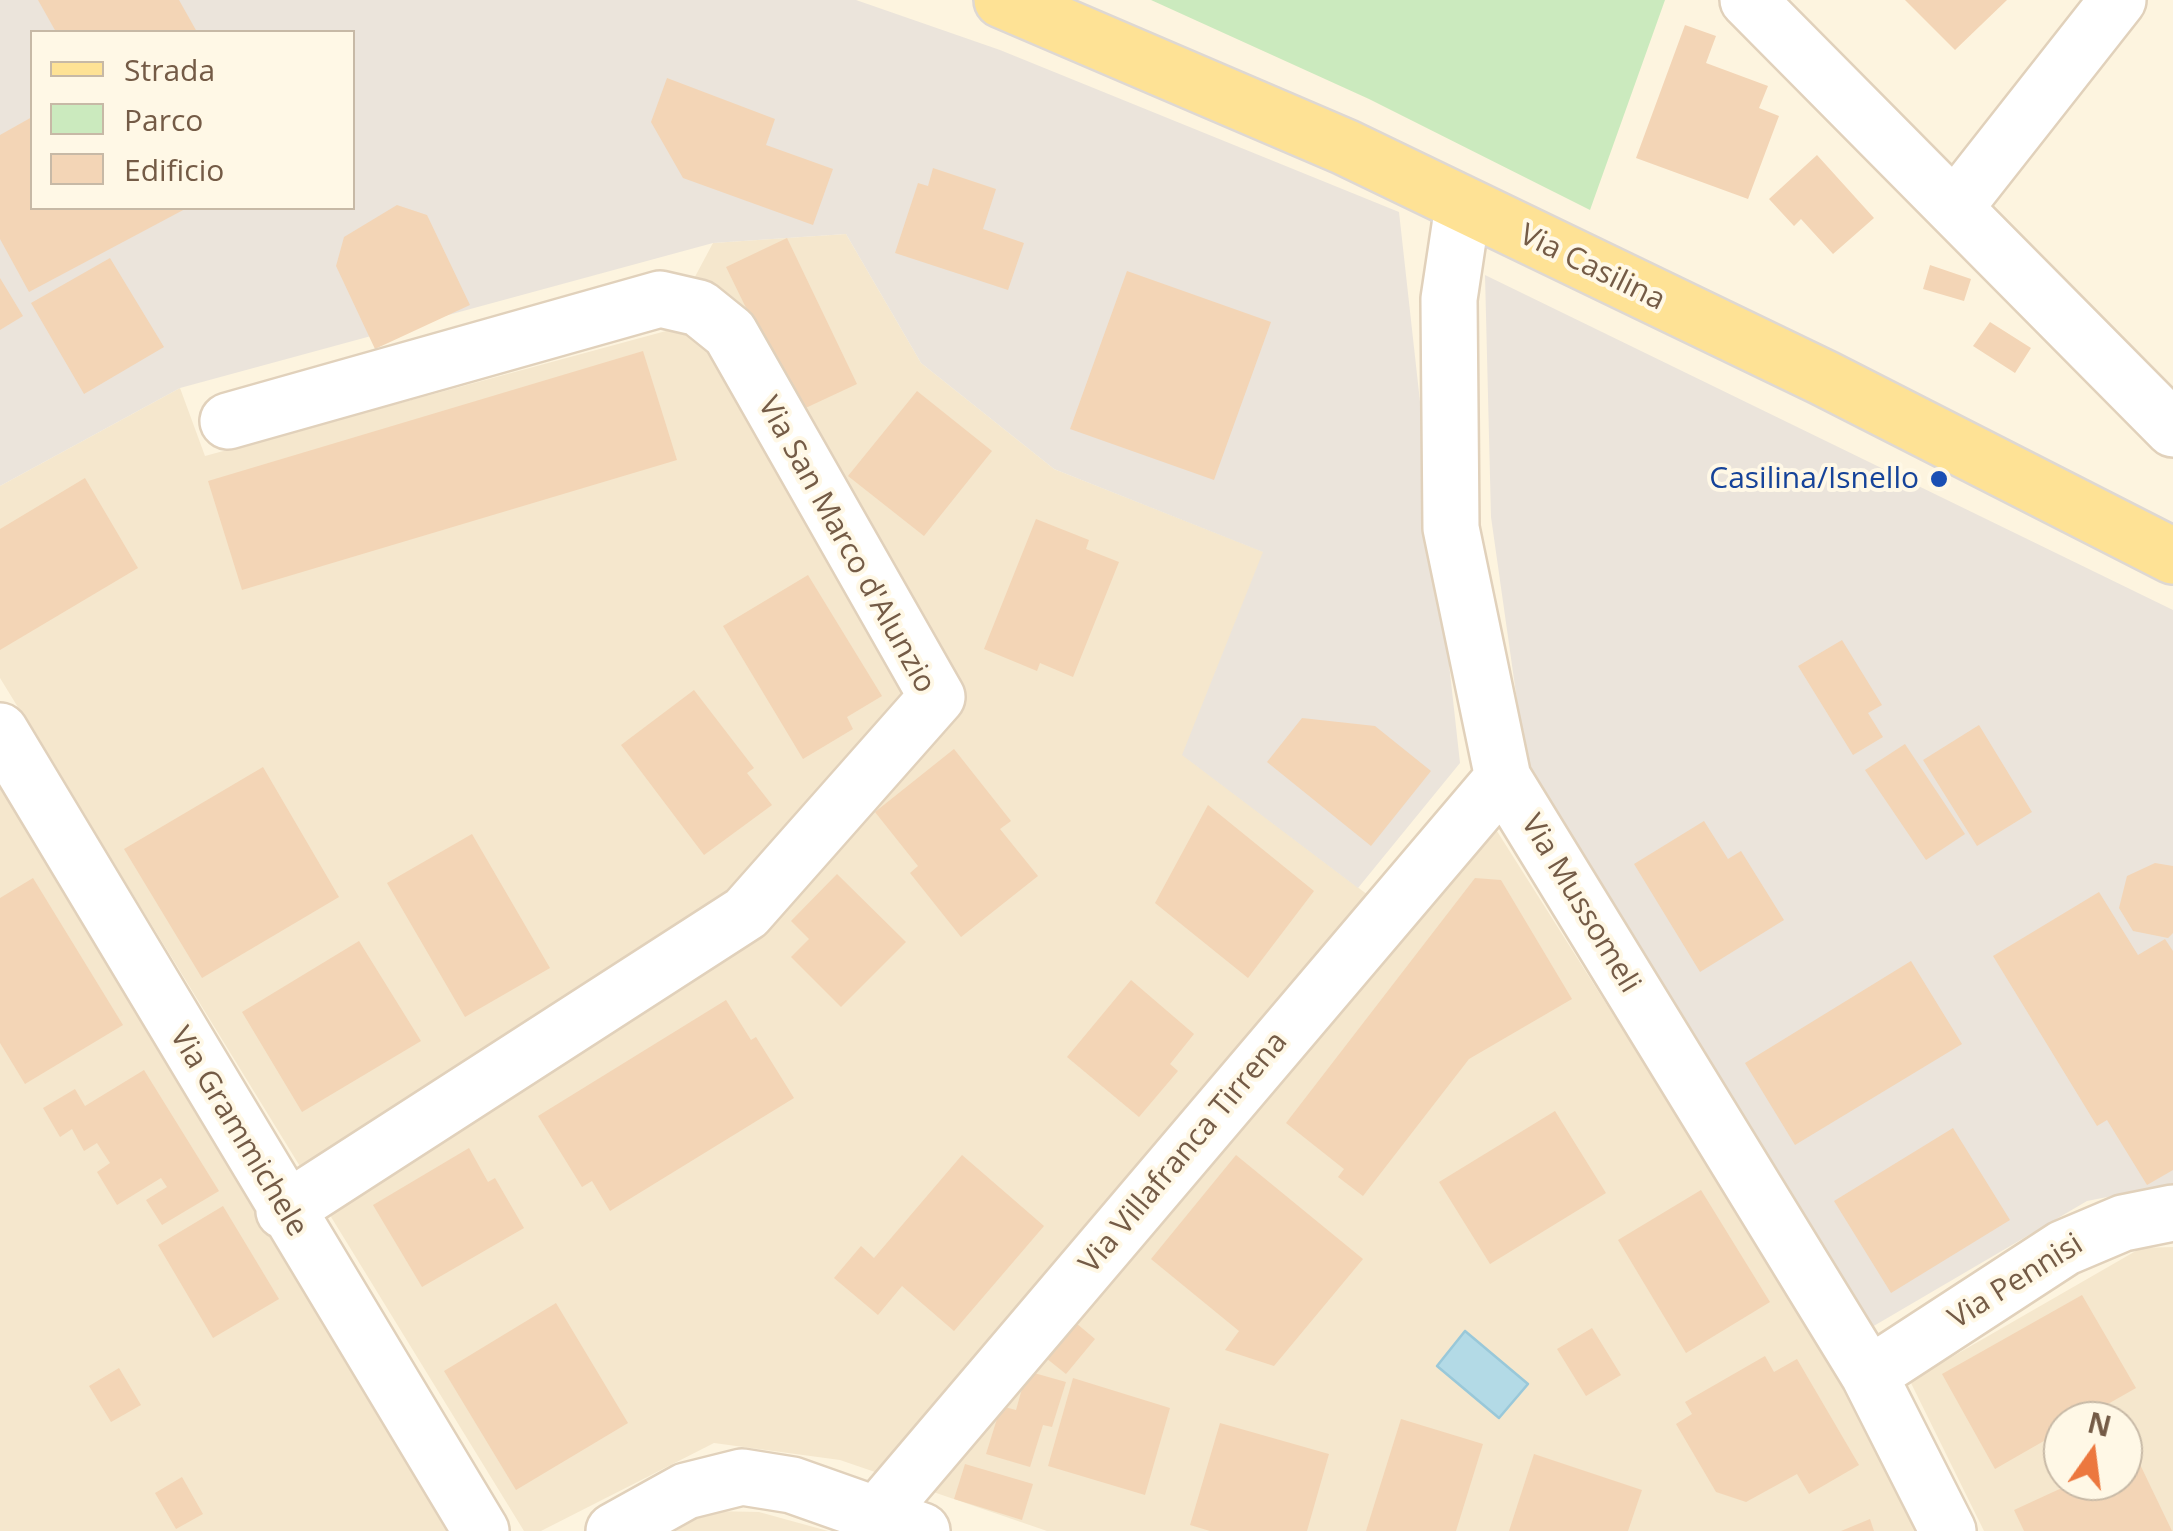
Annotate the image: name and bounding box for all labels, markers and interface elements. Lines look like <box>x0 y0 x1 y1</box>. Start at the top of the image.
legend <box>30 30 355 210</box>
text: Strada <box>124 49 215 90</box>
text: Parco <box>124 99 203 140</box>
text: Edificio <box>124 149 224 190</box>
street label: Via Casilina <box>1513 217 1671 319</box>
street label: Via San Marco d'Alunzio <box>749 391 943 699</box>
place label: Casilina/Isnello <box>1709 461 1919 497</box>
marker: Casilina/Isnello <box>1928 468 1950 490</box>
street label: Via Mussomeli <box>1513 808 1647 1000</box>
street label: Via Grammichele <box>161 1021 315 1243</box>
street label: Via Villafranca Tirrena <box>1073 1025 1295 1281</box>
street label: Via Pennisi <box>1942 1227 2090 1337</box>
north arrow <box>2043 1401 2143 1501</box>
text: N <box>2084 1403 2115 1445</box>

